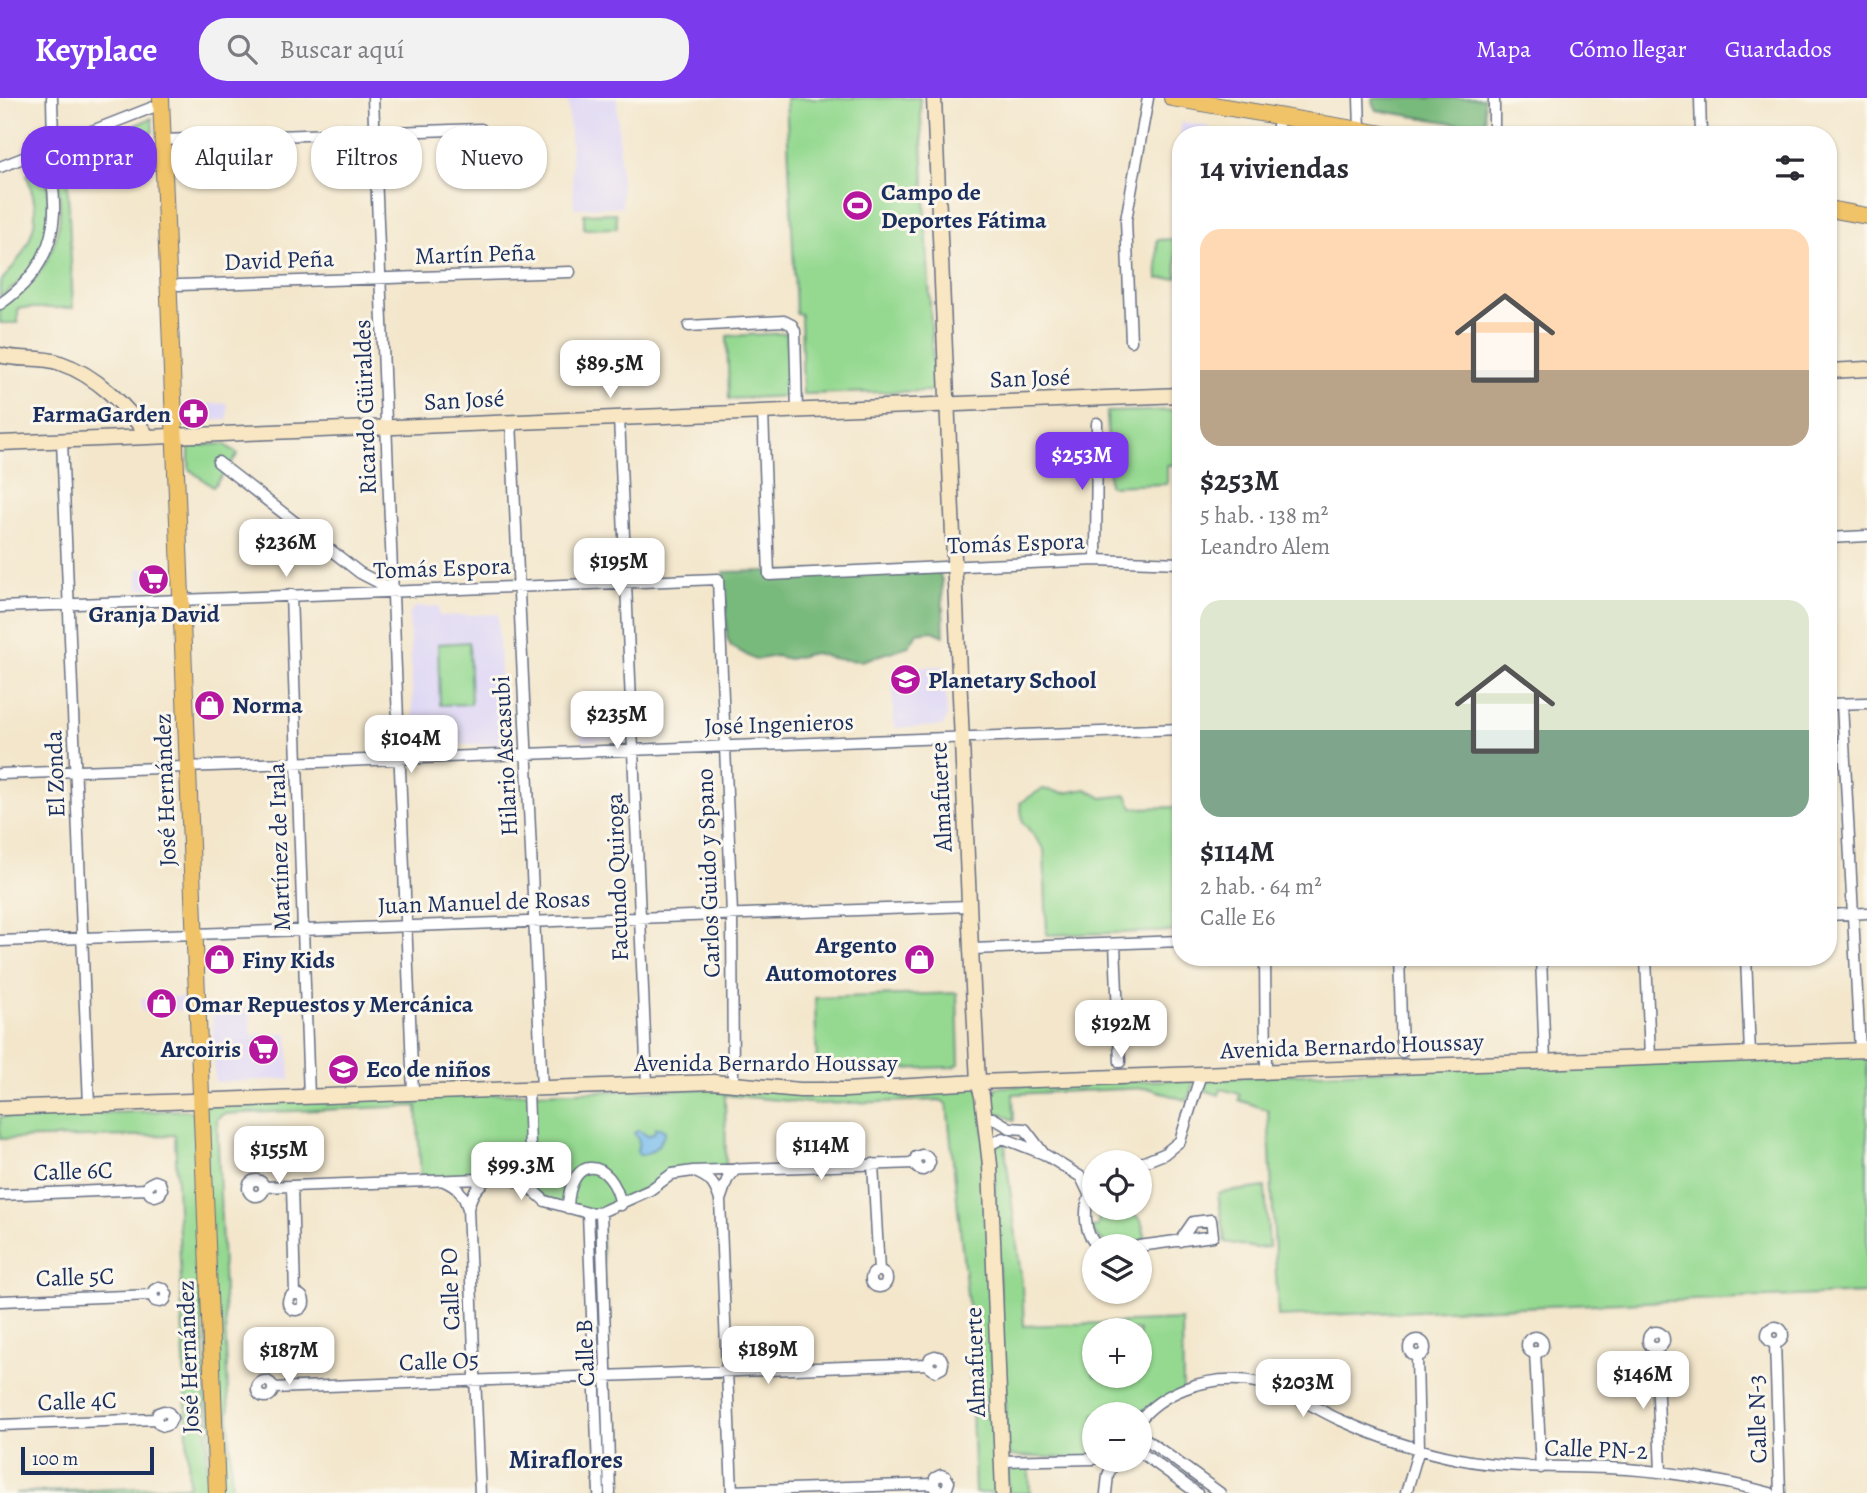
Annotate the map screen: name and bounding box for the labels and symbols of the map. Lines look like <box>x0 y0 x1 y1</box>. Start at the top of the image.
place label: Campo de Deportes Fátima <box>881 176 1047 236</box>
sports icon: Campo de Deportes Fátima <box>841 189 875 223</box>
street label: Martín Peña <box>414 236 537 272</box>
street label: David Peña <box>223 242 335 278</box>
street label: Ricardo Güiraldes <box>346 319 384 495</box>
pin: $89.5M <box>553 341 667 400</box>
street label: San José <box>989 361 1071 395</box>
street label: San José <box>423 382 505 418</box>
pharmacy icon: FarmaGarden <box>177 397 211 431</box>
place label: FarmaGarden <box>32 398 172 430</box>
pin: $253M <box>1033 432 1131 492</box>
pin: $236M <box>237 519 335 579</box>
street label: Tomás Espora <box>947 525 1086 561</box>
pin: $195M <box>570 538 668 598</box>
street label: Tomás Espora <box>373 550 512 586</box>
supermarket icon: Granja David <box>137 563 171 597</box>
place label: Granja David <box>88 598 220 630</box>
school or university icon: Planetary School <box>888 663 922 697</box>
place label: Planetary School <box>928 664 1097 696</box>
street label: Hilario Ascasubi <box>485 675 525 837</box>
shop icon: Norma <box>192 688 226 722</box>
place label: Norma <box>232 689 303 721</box>
pin: $235M <box>568 692 666 751</box>
street label: José Ingenieros <box>704 705 854 743</box>
street label: José Hernández <box>146 713 184 867</box>
pin: $104M <box>362 716 460 775</box>
street label: El Zonda <box>37 729 73 818</box>
street label: Almafuerte <box>922 741 960 854</box>
street label: Martínez de Irala <box>260 761 298 932</box>
street label: Carlos Guido y Spano <box>688 768 728 978</box>
street label: Facundo Quiroga <box>598 791 636 962</box>
street label: Juan Manuel de Rosas <box>377 882 591 922</box>
place label: Argento Automotores <box>765 929 897 989</box>
shop icon: Argento Automotores <box>903 942 937 976</box>
shop icon: Finy Kids <box>202 943 236 977</box>
place label: Finy Kids <box>242 944 335 976</box>
shop icon: Omar Repuestos y Mercánica <box>145 987 179 1021</box>
place label: Omar Repuestos y Mercánica <box>185 988 474 1020</box>
pin: $192M <box>1072 1000 1170 1060</box>
street label: Avenida Bernardo Houssay <box>1219 1025 1485 1067</box>
supermarket icon: Arcoiris <box>247 1032 281 1066</box>
place label: Arcoiris <box>160 1033 241 1065</box>
street label: Avenida Bernardo Houssay <box>633 1047 898 1079</box>
school or university icon: Eco de niños <box>326 1052 360 1086</box>
place label: Eco de niños <box>366 1053 491 1085</box>
pin: $114M <box>772 1122 870 1182</box>
pin: $155M <box>230 1126 328 1186</box>
pin: $99.3M <box>464 1142 578 1202</box>
street label: Calle 6C <box>33 1154 113 1188</box>
street label: Calle PO <box>433 1247 467 1331</box>
street label: Calle 5C <box>35 1260 115 1294</box>
street label: José Hernández <box>169 1280 207 1434</box>
street label: Almafuerte <box>957 1306 993 1419</box>
street label: Calle B <box>568 1319 602 1387</box>
pin: $189M <box>719 1326 817 1386</box>
pin: $187M <box>240 1328 338 1387</box>
street label: Calle O5 <box>398 1344 480 1378</box>
pin: $146M <box>1594 1352 1692 1411</box>
pin: $203M <box>1254 1360 1352 1419</box>
street label: Calle N-3 <box>1739 1374 1775 1464</box>
street label: Calle 4C <box>37 1384 117 1418</box>
street label: Calle PN-2 <box>1544 1431 1648 1467</box>
district label: Miraflores <box>509 1442 623 1477</box>
scale bar <box>21 1444 154 1476</box>

